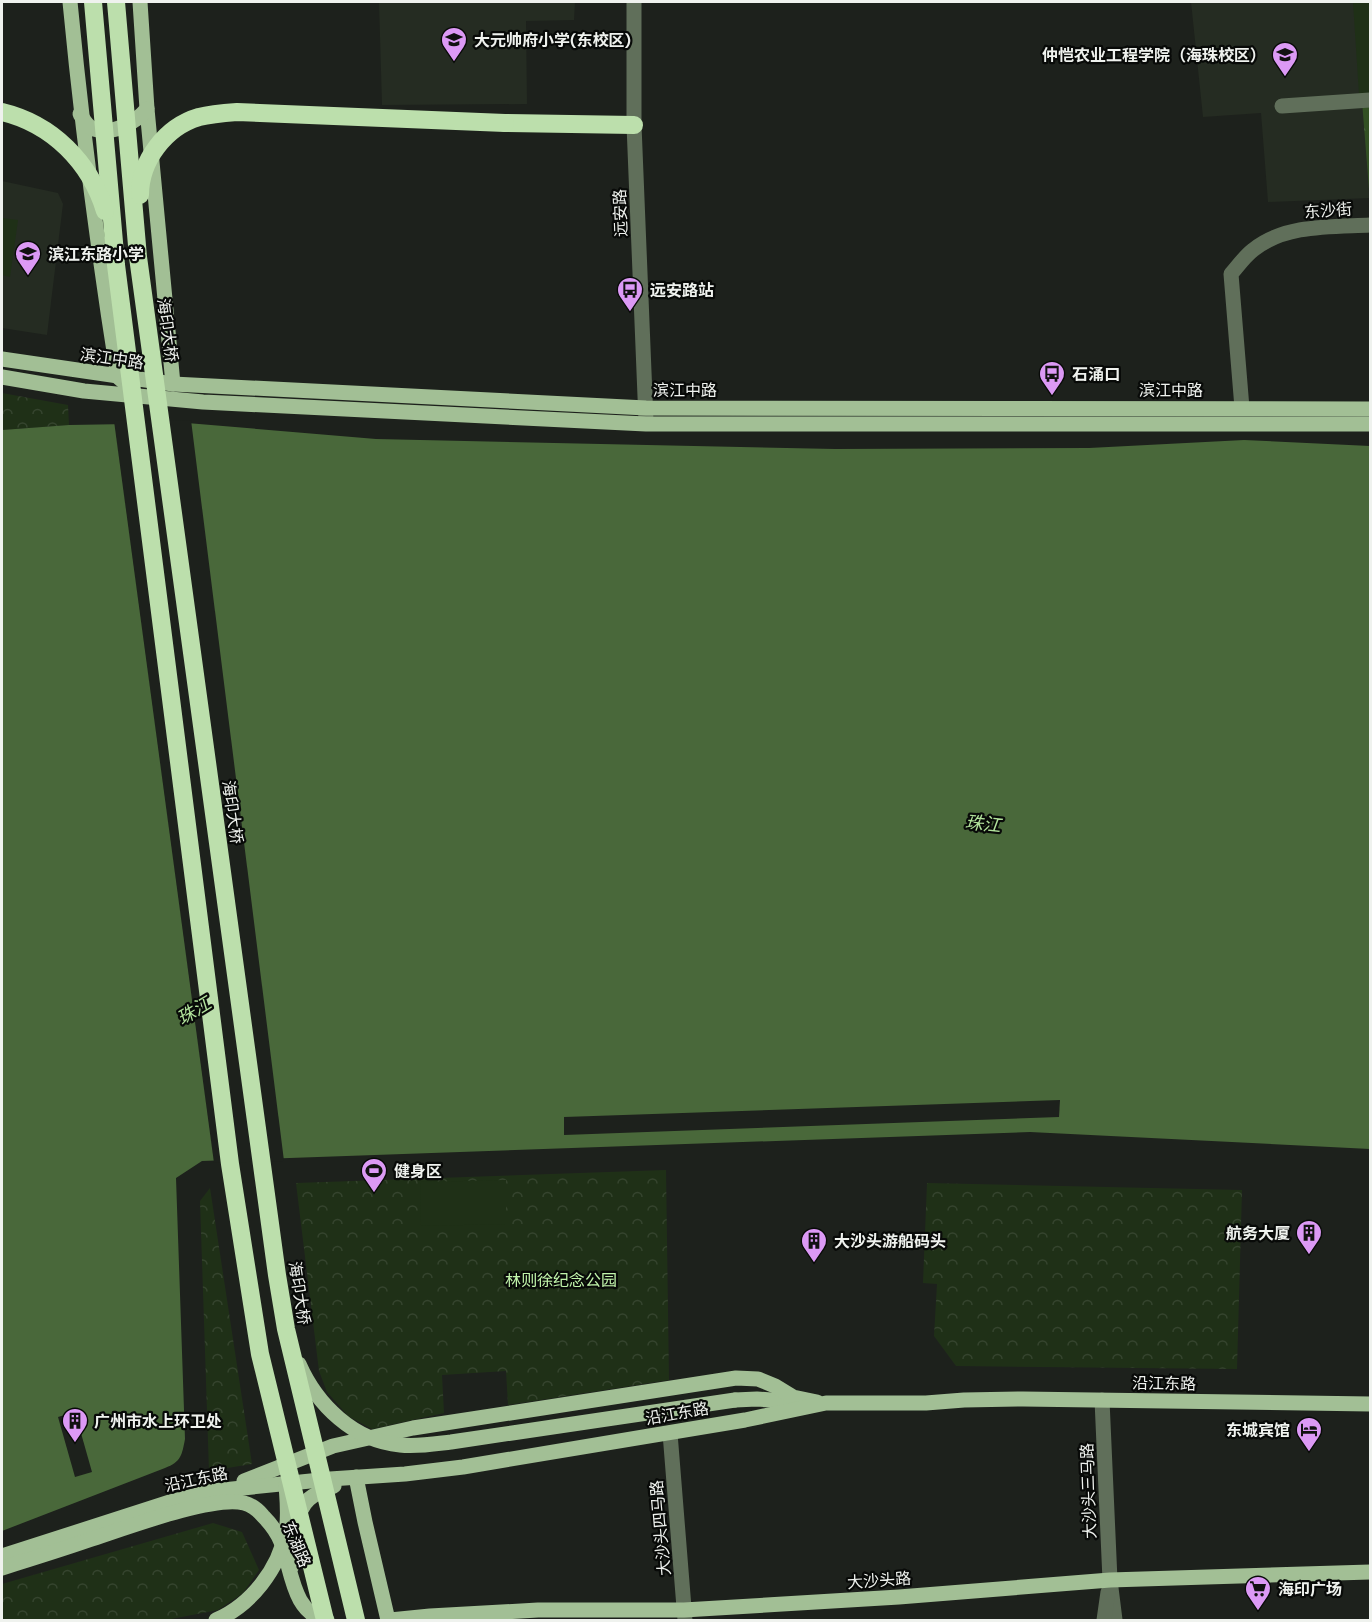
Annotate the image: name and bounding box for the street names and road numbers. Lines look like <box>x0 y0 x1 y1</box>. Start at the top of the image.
street label: 远安路 <box>609 189 632 237</box>
street label: 东沙街 <box>1303 198 1353 223</box>
street label: 海印大桥 <box>153 297 182 363</box>
street label: 滨江中路 <box>79 344 145 373</box>
street label: 滨江中路 <box>653 380 717 401</box>
street label: 滨江中路 <box>1139 380 1203 401</box>
street label: 海印大桥 <box>218 779 247 845</box>
street label: 海印大桥 <box>284 1260 315 1326</box>
street label: 沿江东路 <box>1132 1372 1196 1395</box>
street label: 沿江东路 <box>644 1398 710 1429</box>
street label: 大沙头三马路 <box>1076 1443 1101 1539</box>
street label: 沿江东路 <box>163 1463 230 1496</box>
street label: 大沙头四马路 <box>646 1479 675 1577</box>
street label: 东湖路 <box>277 1518 316 1570</box>
street label: 大沙头路 <box>846 1568 912 1593</box>

